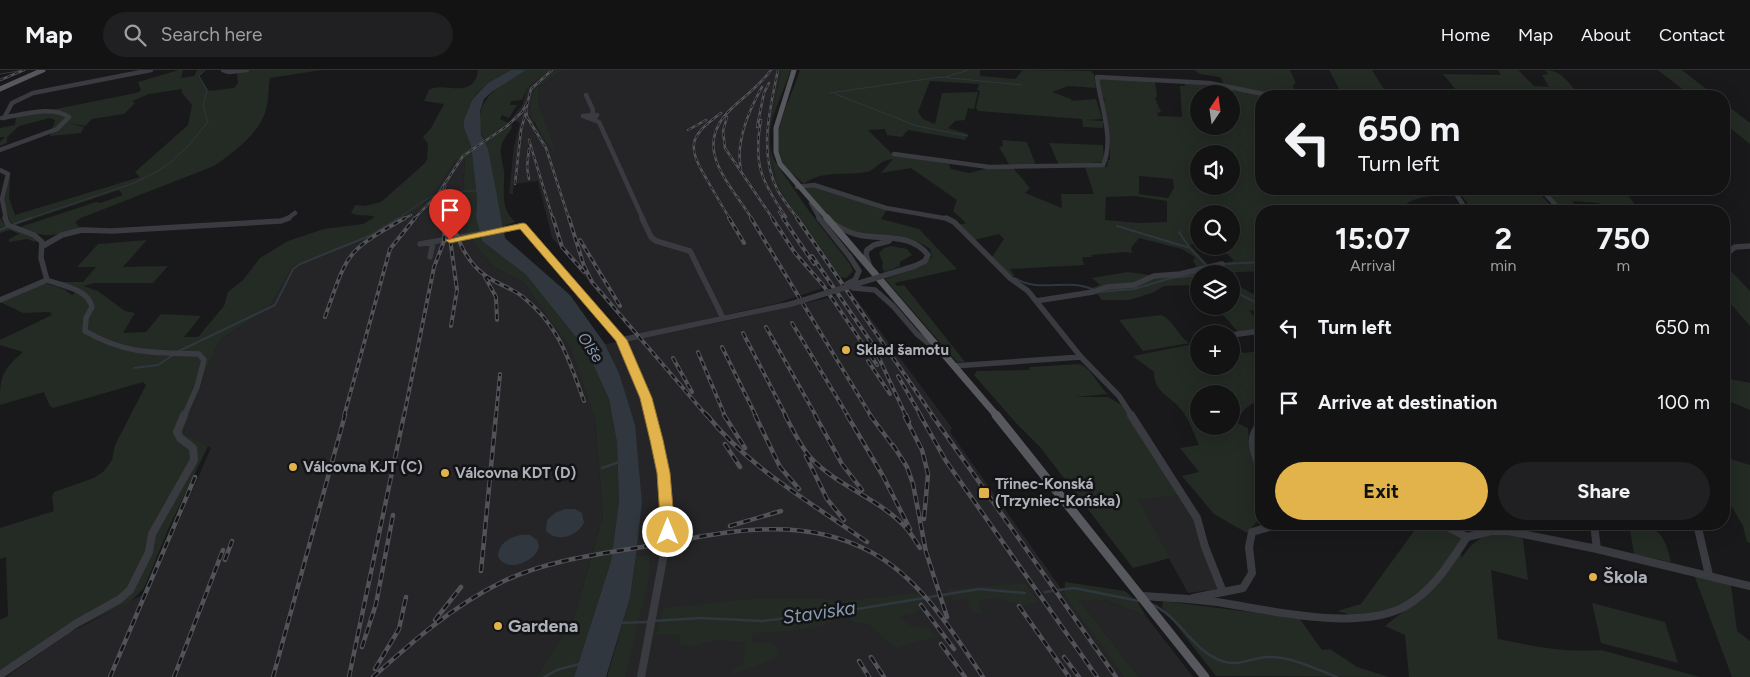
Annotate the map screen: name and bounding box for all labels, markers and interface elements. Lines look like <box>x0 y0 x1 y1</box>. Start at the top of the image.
search box <box>103 12 453 57</box>
text: Map <box>25 20 73 49</box>
icon: search <box>121 21 149 49</box>
text: Search here <box>161 23 262 46</box>
text: Home <box>1441 24 1490 46</box>
text: Map <box>1518 24 1553 46</box>
text: About <box>1581 24 1631 46</box>
text: Contact <box>1659 24 1725 46</box>
north arrow <box>1190 85 1240 135</box>
map controls <box>1190 85 1240 435</box>
text: 650 m <box>1358 108 1460 150</box>
icon: left <box>1275 110 1340 175</box>
button: sound <box>1190 145 1240 195</box>
text: Turn left <box>1358 150 1440 177</box>
pin <box>429 189 471 240</box>
icon: arrive <box>436 196 464 224</box>
button: search <box>1190 205 1240 255</box>
text: 15:07 <box>1335 220 1410 257</box>
text: 2 <box>1495 220 1512 257</box>
text: 750 <box>1596 220 1650 257</box>
text: Arrival <box>1350 256 1395 275</box>
text: min <box>1490 256 1516 275</box>
text: m <box>1616 256 1630 275</box>
button: layers <box>1190 265 1240 315</box>
icon: left <box>1275 314 1303 342</box>
text: Turn left <box>1318 316 1392 339</box>
text: 650 m <box>1655 316 1710 339</box>
button: + <box>1190 325 1240 375</box>
water label: Olše <box>574 329 608 366</box>
place label: Sklad šamotu <box>856 341 949 359</box>
marker: Sklad šamotu <box>840 344 852 356</box>
button: − <box>1190 385 1240 435</box>
icon: arrive <box>1275 389 1303 417</box>
text: Arrive at destination <box>1318 391 1497 414</box>
text: 100 m <box>1657 391 1710 414</box>
place label: Válcovna KJT (C) <box>303 458 423 476</box>
marker: Válcovna KJT (C) <box>287 461 299 473</box>
button: Exit <box>1275 462 1488 520</box>
button: Share <box>1498 462 1710 520</box>
place label: Válcovna KDT (D) <box>455 464 577 482</box>
marker: Válcovna KDT (D) <box>439 467 451 479</box>
place label: Třinec-Konská (Trzyniec-Końska) <box>995 475 1121 510</box>
marker: Třinec-Konská (Trzyniec-Końska) <box>977 486 991 500</box>
position arrow <box>641 505 693 557</box>
place label: Škola <box>1603 566 1648 588</box>
marker: Škola <box>1587 571 1599 583</box>
water label: Staviska <box>781 596 857 629</box>
place label: Gardena <box>508 615 578 637</box>
marker: Gardena <box>492 620 504 632</box>

